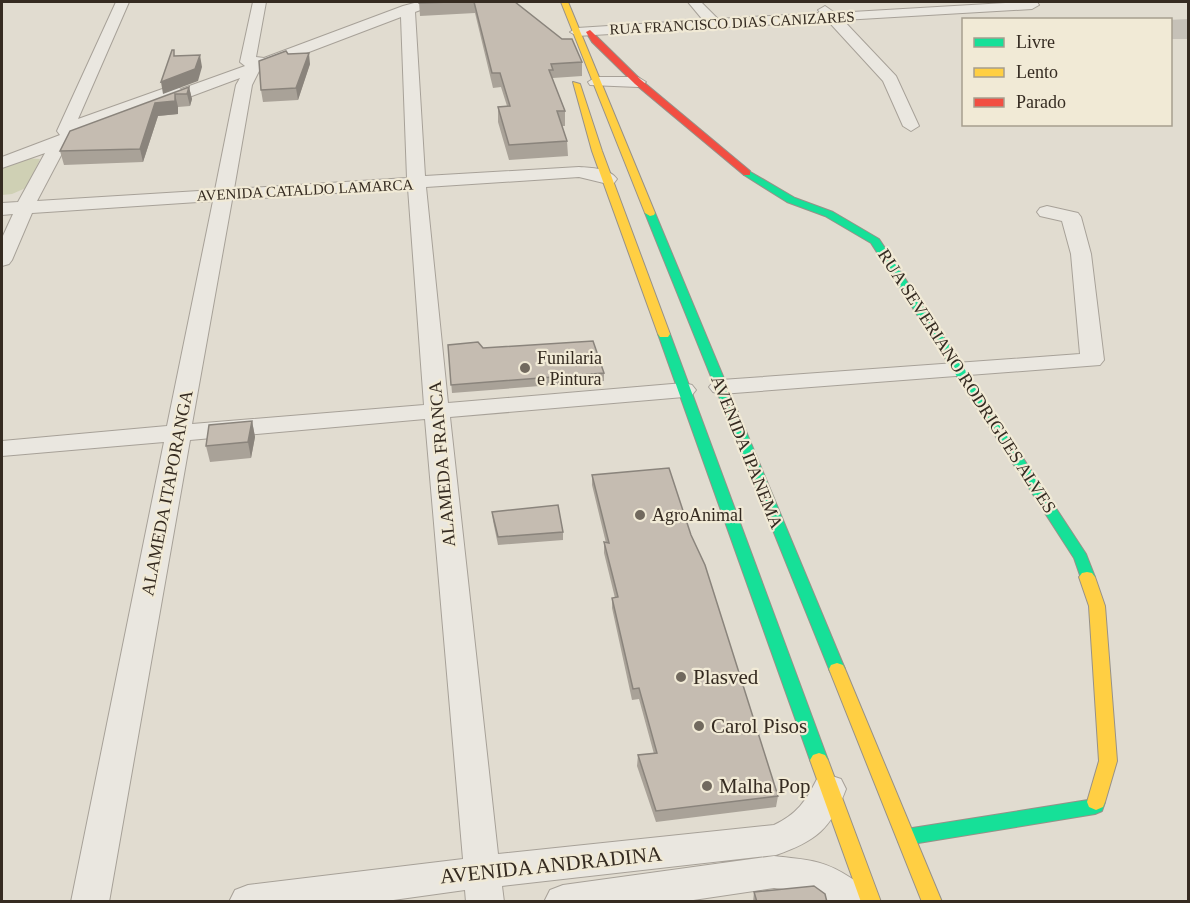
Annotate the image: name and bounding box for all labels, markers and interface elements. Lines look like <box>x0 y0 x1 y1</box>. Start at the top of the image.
street label: RUA FRANCISCO DIAS CANIZARES <box>609 9 855 37</box>
legend <box>962 18 1172 126</box>
text: Livre <box>1016 32 1055 52</box>
text: Lento <box>1016 62 1058 82</box>
text: Parado <box>1016 92 1066 112</box>
street label: AVENIDA CATALDO LAMARCA <box>196 176 414 204</box>
street label: RUA SEVERIANO RODRIGUES ALVES <box>874 245 1060 517</box>
place label: Funilaria e Pintura <box>537 348 602 389</box>
marker: Funilaria e Pintura <box>518 361 532 375</box>
street label: AVENIDA IPANEMA <box>707 372 787 532</box>
street label: ALAMEDA FRANCA <box>425 380 459 548</box>
street label: ALAMEDA ITAPORANGA <box>137 388 197 598</box>
place label: AgroAnimal <box>652 505 743 525</box>
marker: AgroAnimal <box>633 508 647 522</box>
place label: Plasved <box>693 665 759 689</box>
marker: Plasved <box>674 670 688 684</box>
place label: Carol Pisos <box>711 714 807 738</box>
marker: Carol Pisos <box>692 719 706 733</box>
place label: Malha Pop <box>719 774 811 798</box>
marker: Malha Pop <box>700 779 714 793</box>
street label: AVENIDA ANDRADINA <box>439 841 664 889</box>

